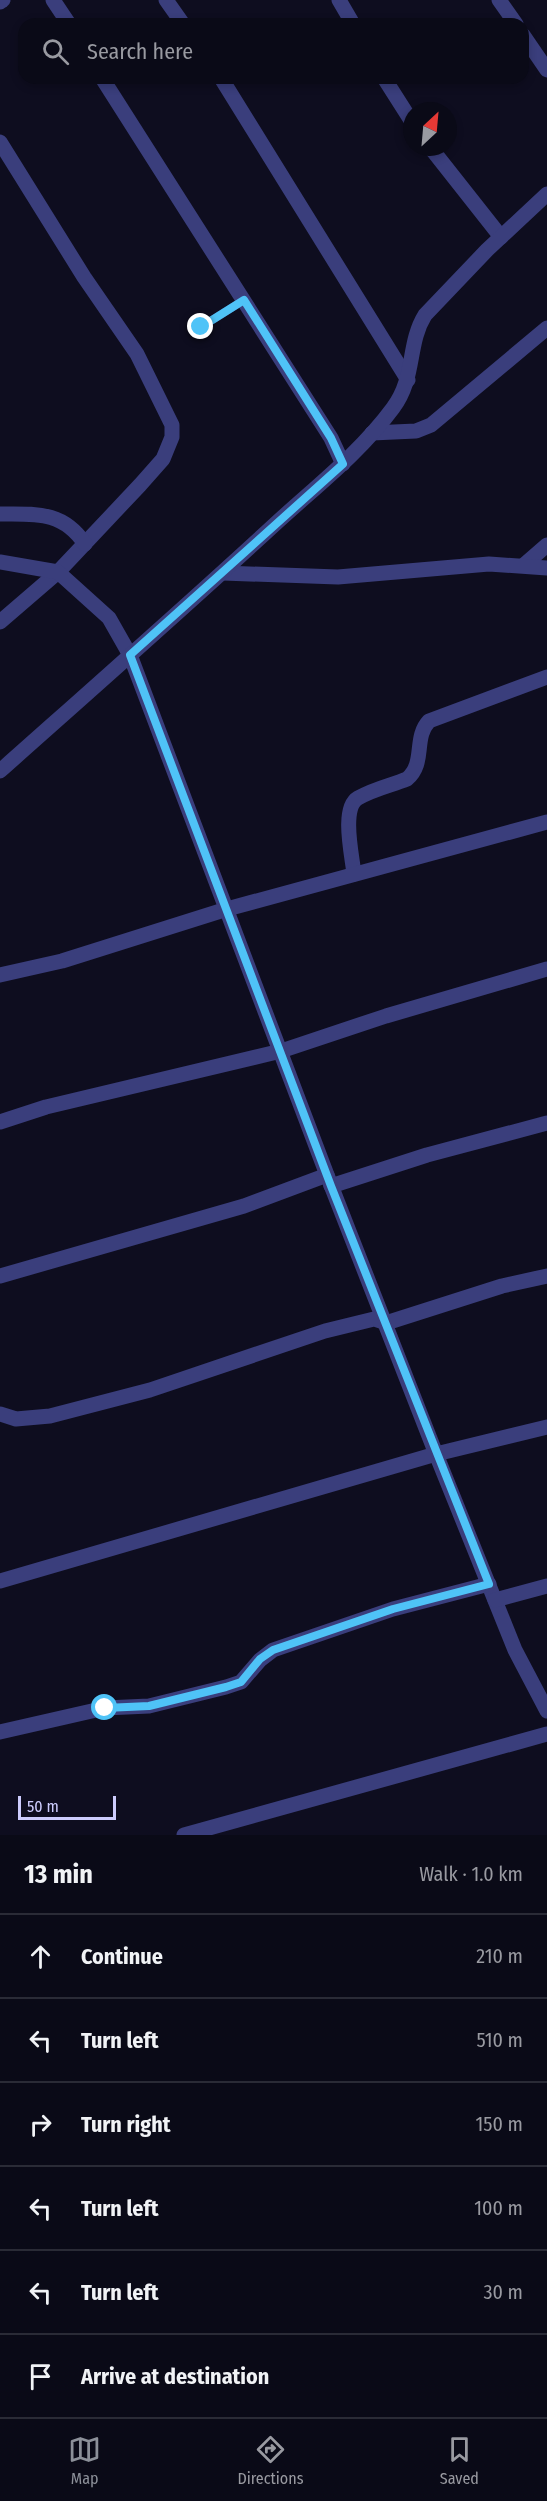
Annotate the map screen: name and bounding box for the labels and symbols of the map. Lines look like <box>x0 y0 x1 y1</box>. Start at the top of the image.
north arrow <box>403 102 457 156</box>
route end <box>187 313 213 339</box>
route start <box>91 1694 117 1720</box>
scale bar <box>18 1793 116 1820</box>

